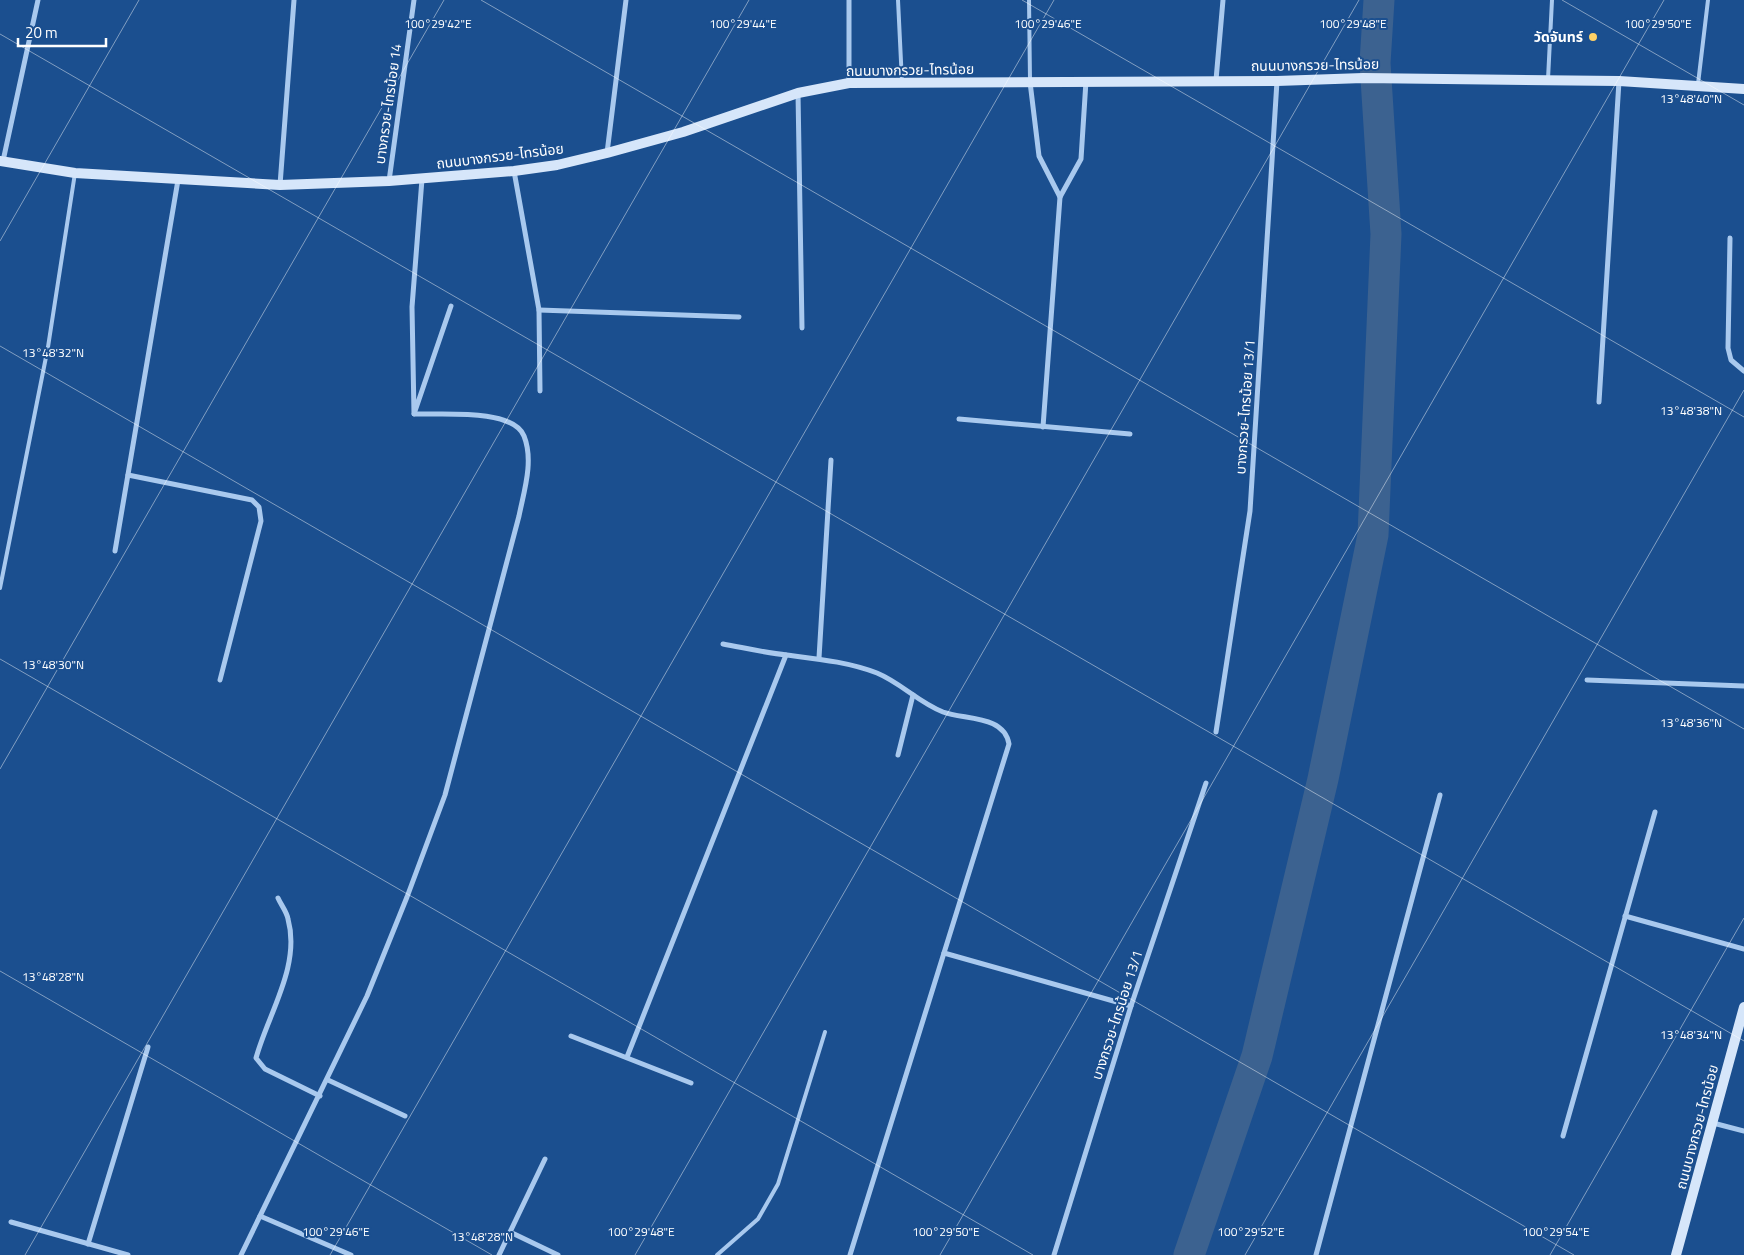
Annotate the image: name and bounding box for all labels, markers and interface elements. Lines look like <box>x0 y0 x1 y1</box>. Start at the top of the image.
text: 100°29'42"E <box>404 14 472 33</box>
text: 100°29'44"E <box>709 14 777 33</box>
text: 100°29'46"E <box>1014 14 1082 33</box>
text: 100°29'48"E <box>1319 14 1387 33</box>
text: 100°29'50"E <box>1624 14 1692 33</box>
scale bar <box>18 15 105 47</box>
text: 20 m <box>25 21 58 44</box>
place label: วัดจันทร์ <box>1534 26 1583 47</box>
marker: วัดจันทร์ <box>1587 31 1599 43</box>
street label: บางกรวย-ไทรน้อย 14 <box>369 42 406 166</box>
street label: ถนนบางกรวย-ไทรน้อย <box>1251 53 1379 76</box>
street label: ถนนบางกรวย-ไทรน้อย <box>846 58 974 81</box>
text: 13°48'40"N <box>1660 89 1722 108</box>
street label: ถนนบางกรวย-ไทรน้อย <box>435 137 565 174</box>
street label: บางกรวย-ไทรน้อย 13/1 <box>1229 339 1260 475</box>
text: 13°48'32"N <box>22 343 84 362</box>
text: 13°48'38"N <box>1660 401 1722 420</box>
text: 13°48'30"N <box>22 655 84 674</box>
text: 13°48'36"N <box>1660 713 1722 732</box>
street label: บางกรวย-ไทรน้อย 13/1 <box>1086 947 1147 1082</box>
text: 13°48'28"N <box>22 967 84 986</box>
text: 13°48'34"N <box>1660 1025 1722 1044</box>
street label: ถนนบางกรวย-ไทรน้อย <box>1670 1062 1723 1192</box>
text: 100°29'46"E <box>302 1222 370 1241</box>
text: 100°29'48"E <box>607 1222 675 1241</box>
text: 100°29'50"E <box>912 1222 980 1241</box>
text: 100°29'52"E <box>1217 1222 1285 1241</box>
text: 100°29'54"E <box>1522 1222 1590 1241</box>
text: 13°48'28"N <box>451 1227 513 1246</box>

